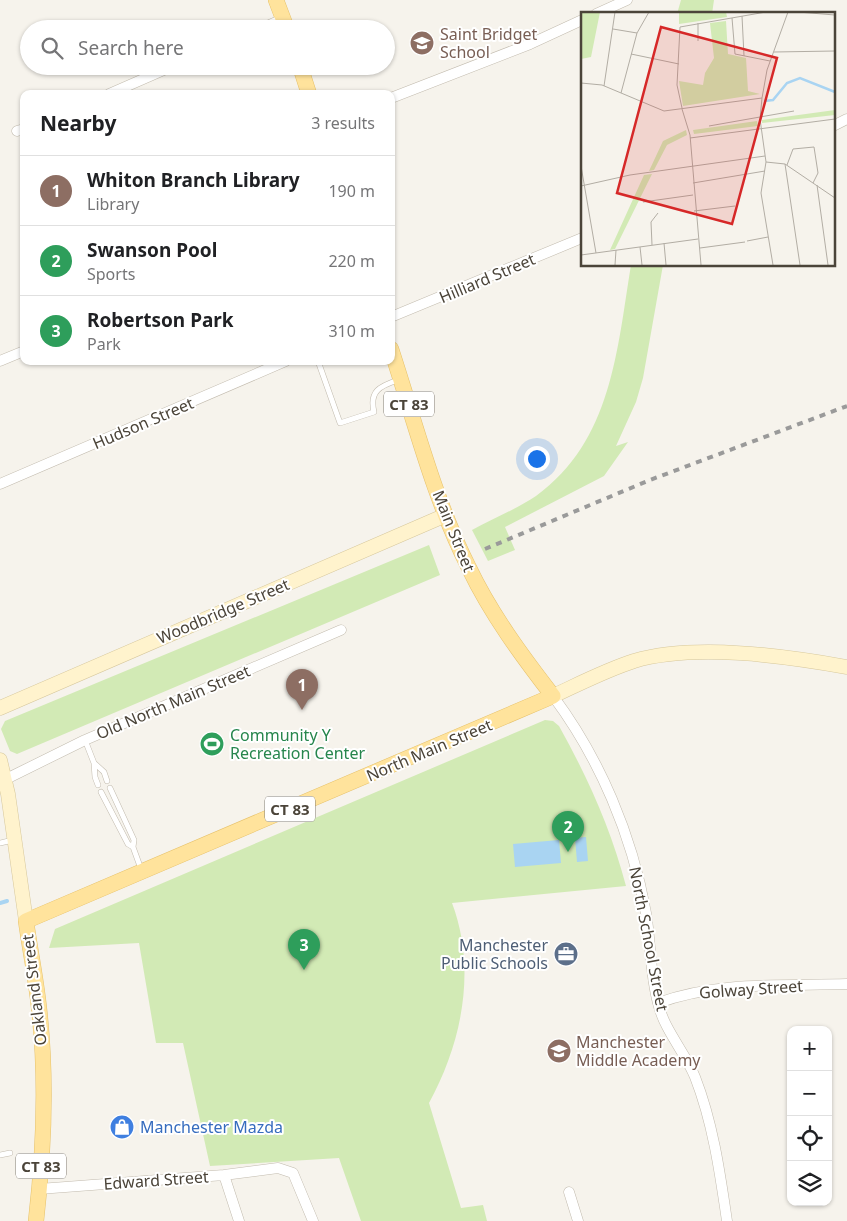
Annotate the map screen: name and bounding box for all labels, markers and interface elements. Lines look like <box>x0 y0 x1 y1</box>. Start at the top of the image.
inset map <box>581 12 834 266</box>
search box <box>20 20 395 75</box>
place label: Saint Bridget School <box>440 23 538 63</box>
school or university icon: Saint Bridget School <box>409 30 435 56</box>
icon: search <box>38 34 66 62</box>
text: Search here <box>78 35 184 61</box>
text: Nearby <box>40 109 116 137</box>
text: 3 results <box>311 112 375 134</box>
text: Whiton Branch Library <box>87 167 300 193</box>
text: 1 <box>51 180 61 202</box>
text: 190 m <box>328 180 375 202</box>
text: Library <box>87 193 139 215</box>
text: Swanson Pool <box>87 237 217 263</box>
street label: Hilliard Street <box>436 248 539 308</box>
text: 2 <box>51 250 61 272</box>
text: 220 m <box>328 250 375 272</box>
text: Sports <box>87 263 135 285</box>
text: Robertson Park <box>87 307 234 333</box>
text: 3 <box>51 320 61 342</box>
text: 310 m <box>328 320 375 342</box>
text: Park <box>87 333 121 355</box>
street label: Hudson Street <box>89 392 197 454</box>
road number: CT 83 <box>384 392 434 416</box>
your location <box>524 446 550 472</box>
street label: Main Street <box>428 487 480 575</box>
street label: Woodbridge Street <box>153 573 293 649</box>
street label: Old North Main Street <box>93 660 254 744</box>
pin: 1 <box>286 669 318 710</box>
street label: North Main Street <box>363 713 495 786</box>
place label: Community Y Recreation Center <box>230 724 365 764</box>
sports icon: Community Y Recreation Center <box>199 731 225 757</box>
road number: CT 83 <box>265 796 315 822</box>
pin: 2 <box>552 811 584 852</box>
street label: North School Street <box>624 865 674 1013</box>
pin: 3 <box>288 929 320 970</box>
street label: Oakland Street <box>16 933 52 1047</box>
place label: Manchester Public Schools <box>441 934 548 974</box>
office icon: Manchester Public Schools <box>553 941 579 967</box>
street label: Golway Street <box>698 974 804 1004</box>
map controls <box>787 1026 832 1206</box>
button: + <box>787 1026 832 1071</box>
place label: Manchester Middle Academy <box>576 1031 701 1071</box>
school or university icon: Manchester Middle Academy <box>546 1038 572 1064</box>
button: − <box>787 1071 832 1116</box>
shop icon: Manchester Mazda <box>109 1114 135 1140</box>
place label: Manchester Mazda <box>140 1116 283 1138</box>
button: locate <box>787 1116 832 1161</box>
road number: CT 83 <box>16 1154 66 1178</box>
button: layers <box>787 1161 832 1206</box>
street label: Edward Street <box>103 1165 209 1195</box>

